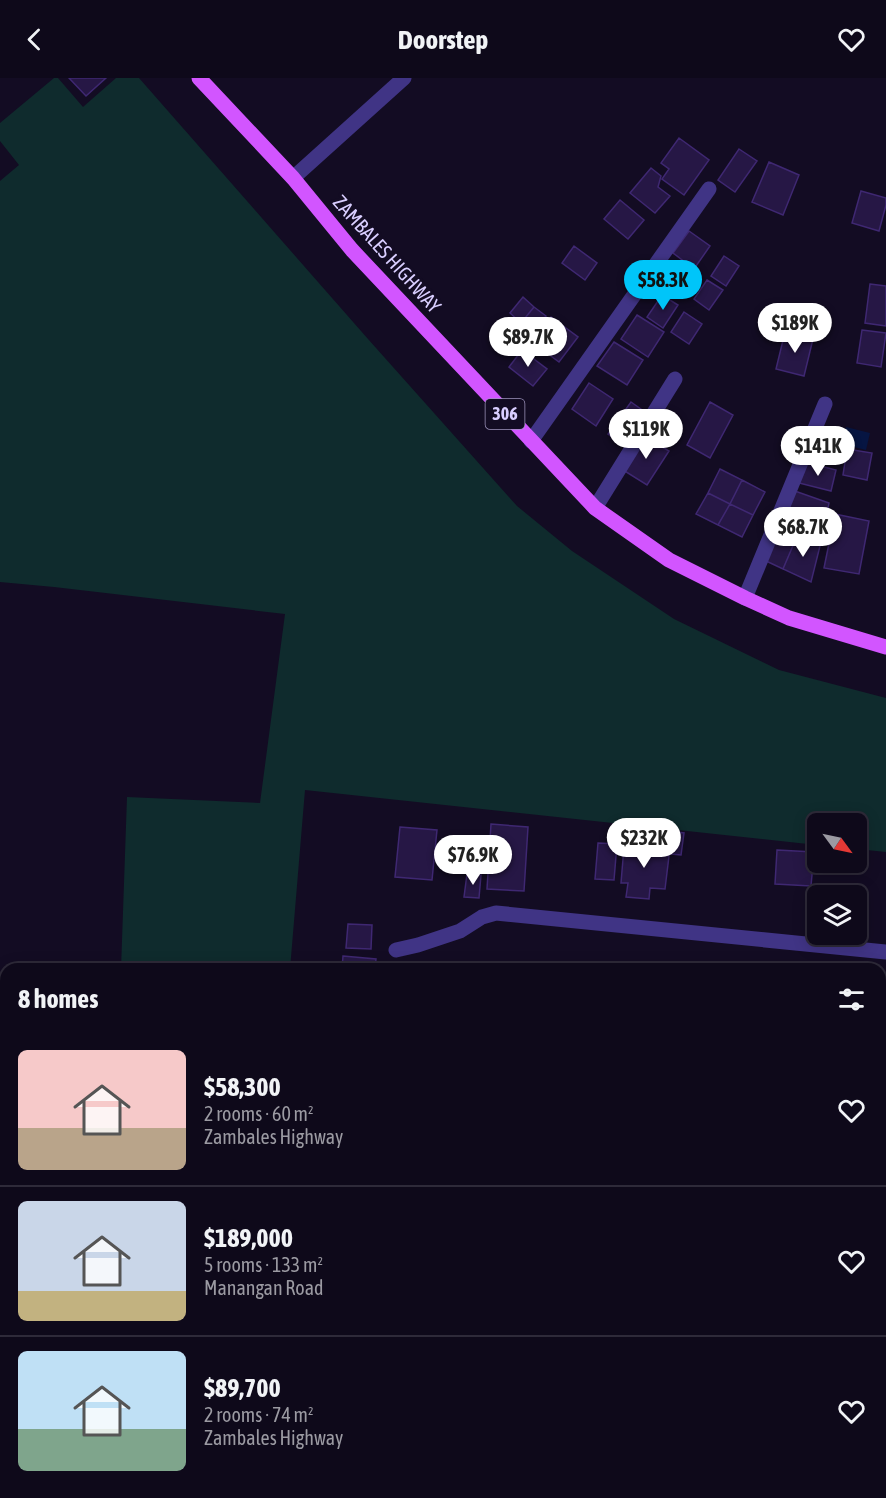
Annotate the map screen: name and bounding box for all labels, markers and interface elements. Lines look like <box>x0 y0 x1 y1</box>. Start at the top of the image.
icon: back <box>18 23 51 56</box>
icon: heart <box>835 23 868 56</box>
text: Doorstep <box>398 24 488 55</box>
street label: ZAMBALES HIGHWAY <box>329 190 446 317</box>
pin: $58.3K <box>614 260 712 311</box>
text: $58.3K <box>638 268 688 291</box>
pin: $189K <box>753 303 837 354</box>
text: $189K <box>772 311 818 334</box>
pin: $89.7K <box>479 317 577 368</box>
text: $89.7K <box>503 325 553 348</box>
road number: 306 <box>486 399 524 429</box>
pin: $119K <box>604 409 688 460</box>
text: $119K <box>623 417 669 440</box>
pin: $141K <box>776 426 860 477</box>
text: $141K <box>795 434 841 457</box>
pin: $68.7K <box>754 507 852 558</box>
text: $68.7K <box>778 515 828 538</box>
north arrow <box>807 813 867 873</box>
map controls <box>807 813 867 945</box>
pin: $232K <box>602 818 686 869</box>
text: $232K <box>621 826 667 849</box>
pin: $76.9K <box>424 835 522 886</box>
text: $76.9K <box>448 843 498 866</box>
button: layers <box>807 885 867 945</box>
icon: filters <box>835 983 868 1016</box>
text: 8 homes <box>18 984 98 1014</box>
text: $58,300 <box>204 1072 281 1102</box>
icon: home <box>66 1074 138 1146</box>
icon: heart <box>835 1094 868 1127</box>
text: 2 rooms · 60 m² <box>204 1102 314 1125</box>
text: Zambales Highway <box>204 1125 343 1148</box>
text: $189,000 <box>204 1223 293 1253</box>
icon: home <box>66 1225 138 1297</box>
icon: heart <box>835 1245 868 1278</box>
text: 5 rooms · 133 m² <box>204 1253 323 1276</box>
text: Manangan Road <box>204 1276 324 1299</box>
text: $89,700 <box>204 1373 281 1403</box>
icon: home <box>66 1375 138 1447</box>
icon: heart <box>835 1395 868 1428</box>
text: 2 rooms · 74 m² <box>204 1403 314 1426</box>
text: Zambales Highway <box>204 1426 343 1449</box>

